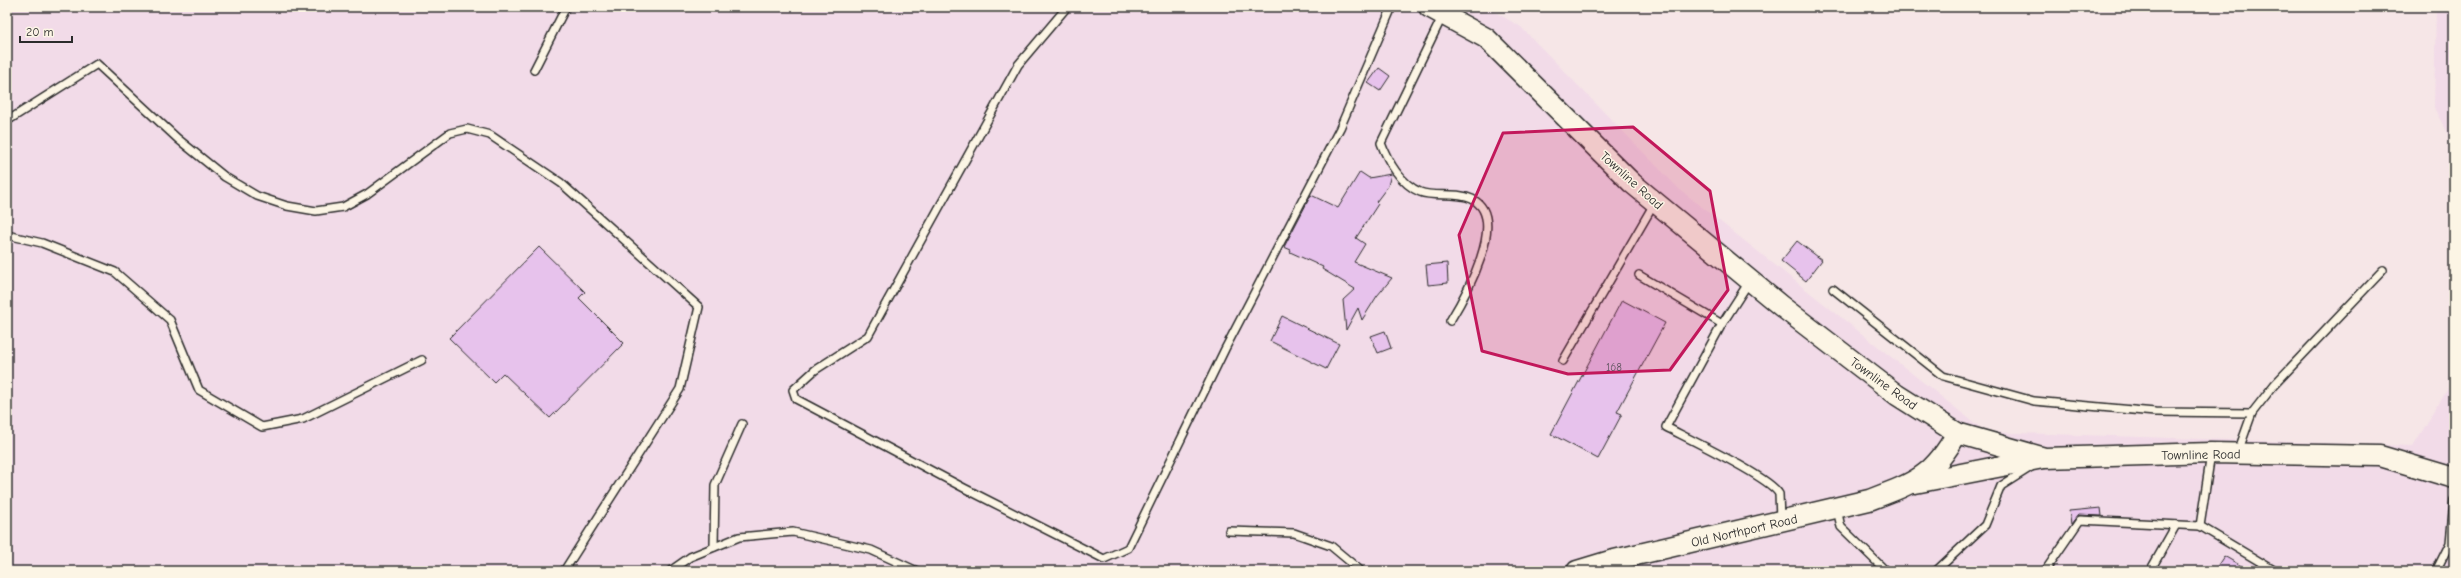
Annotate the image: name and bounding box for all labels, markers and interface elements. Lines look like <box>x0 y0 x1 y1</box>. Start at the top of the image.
scale bar <box>20 18 72 44</box>
text: 20 m <box>26 25 54 39</box>
street label: Townline Road <box>1597 148 1666 212</box>
street label: Townline Road <box>1847 354 1920 413</box>
house number: 168 <box>1606 361 1622 374</box>
street label: Townline Road <box>2161 446 2241 463</box>
street label: Old Northport Road <box>1689 511 1799 550</box>

